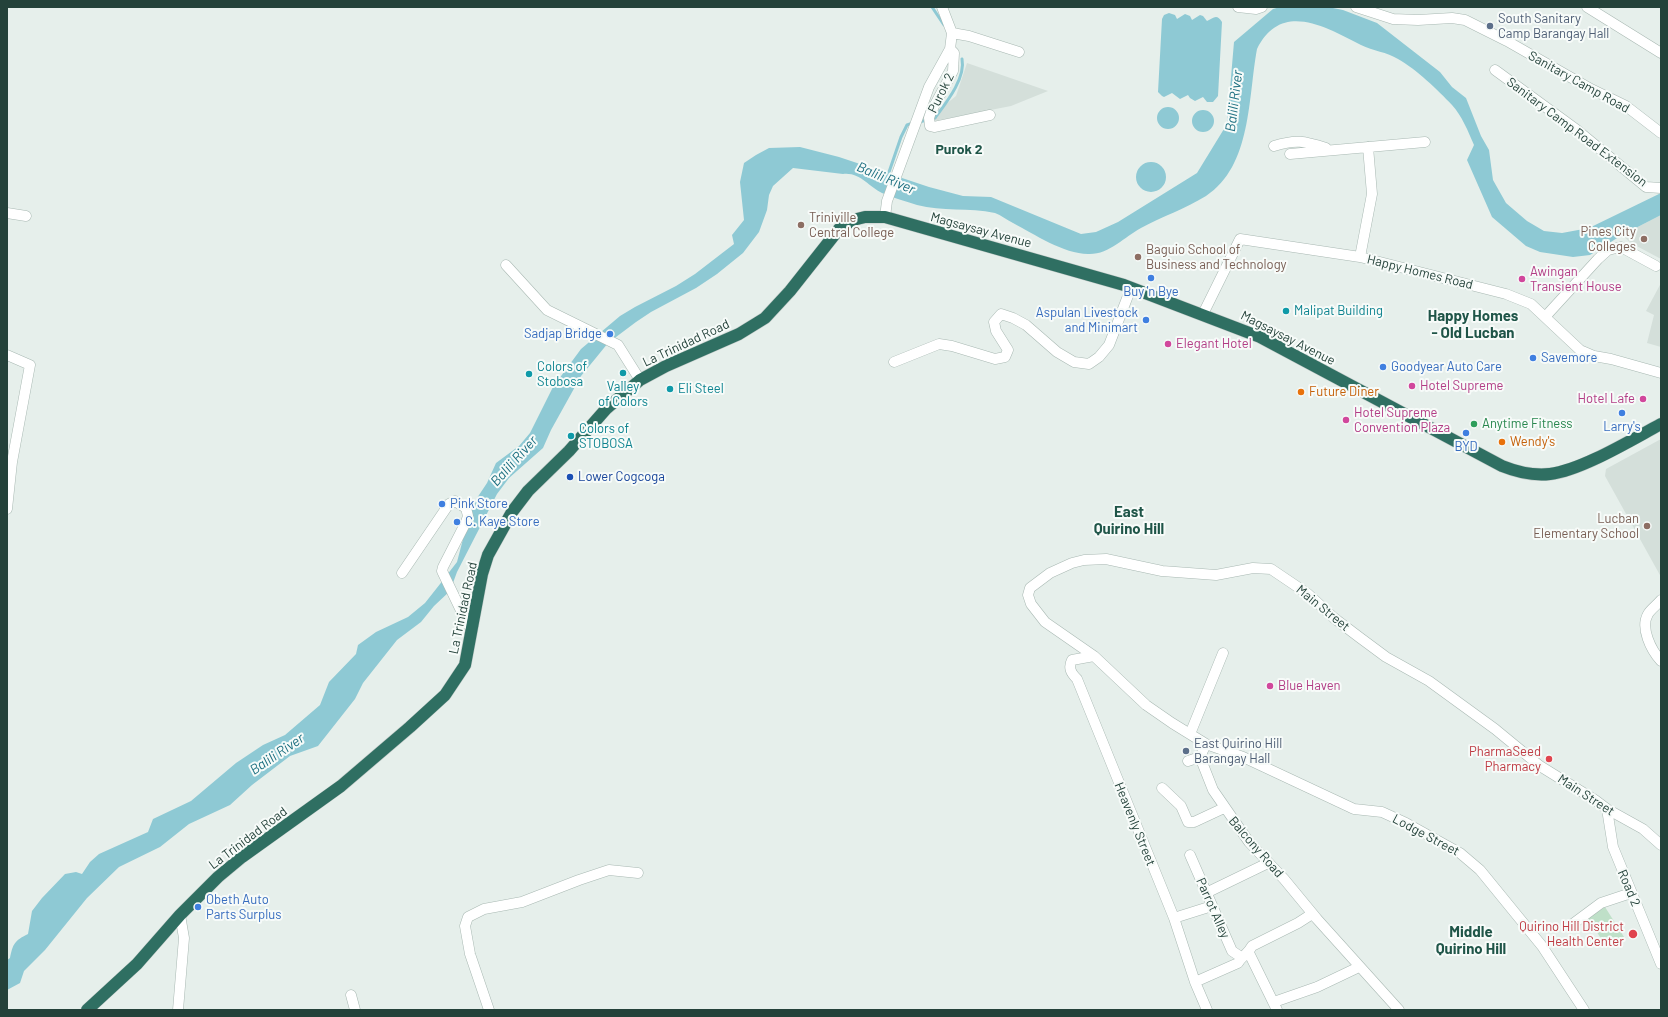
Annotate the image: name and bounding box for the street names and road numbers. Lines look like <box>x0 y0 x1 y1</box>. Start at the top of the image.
street label: Sanitary Camp Road <box>1526 48 1632 116</box>
street label: Purok 2 <box>925 70 957 116</box>
street label: Sanitary Camp Road Extension <box>1504 74 1650 190</box>
street label: Magsaysay Avenue <box>929 209 1033 251</box>
street label: Happy Homes Road <box>1365 251 1475 293</box>
street label: Magsaysay Avenue <box>1238 307 1338 369</box>
street label: La Trinidad Road <box>640 316 732 370</box>
street label: La Trinidad Road <box>446 560 480 656</box>
street label: Main Street <box>1293 582 1353 634</box>
street label: Main Street <box>1555 771 1617 819</box>
street label: Heavenly Street <box>1111 780 1159 868</box>
street label: La Trinidad Road <box>206 804 290 872</box>
street label: Lodge Street <box>1390 811 1462 859</box>
street label: Balcony Road <box>1225 813 1287 881</box>
street label: Road 2 <box>1614 867 1644 909</box>
street label: Parrot Alley <box>1193 875 1233 941</box>

